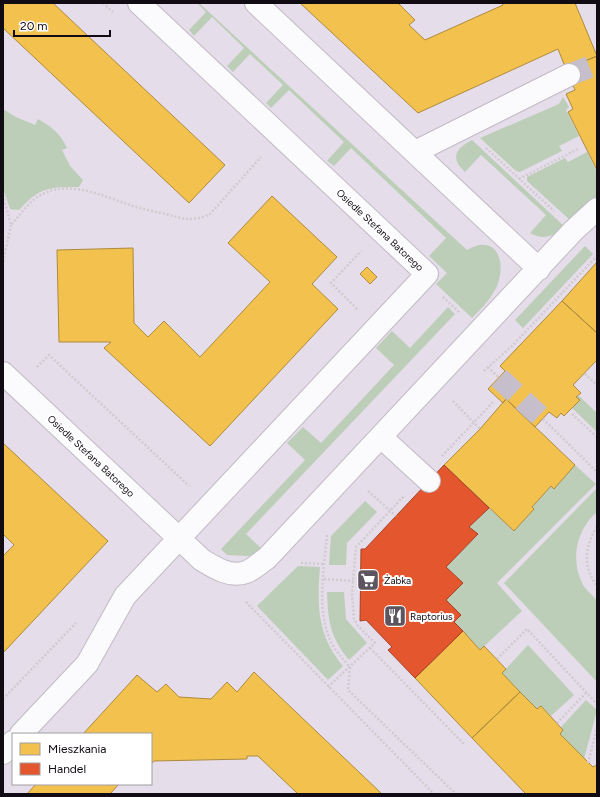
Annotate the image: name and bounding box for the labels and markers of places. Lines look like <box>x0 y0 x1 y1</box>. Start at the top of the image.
supermarket icon: Żabka <box>355 567 381 593</box>
place label: Żabka <box>384 574 411 587</box>
restaurant icon: Raptorius <box>382 603 408 629</box>
place label: Raptorius <box>410 610 453 623</box>

